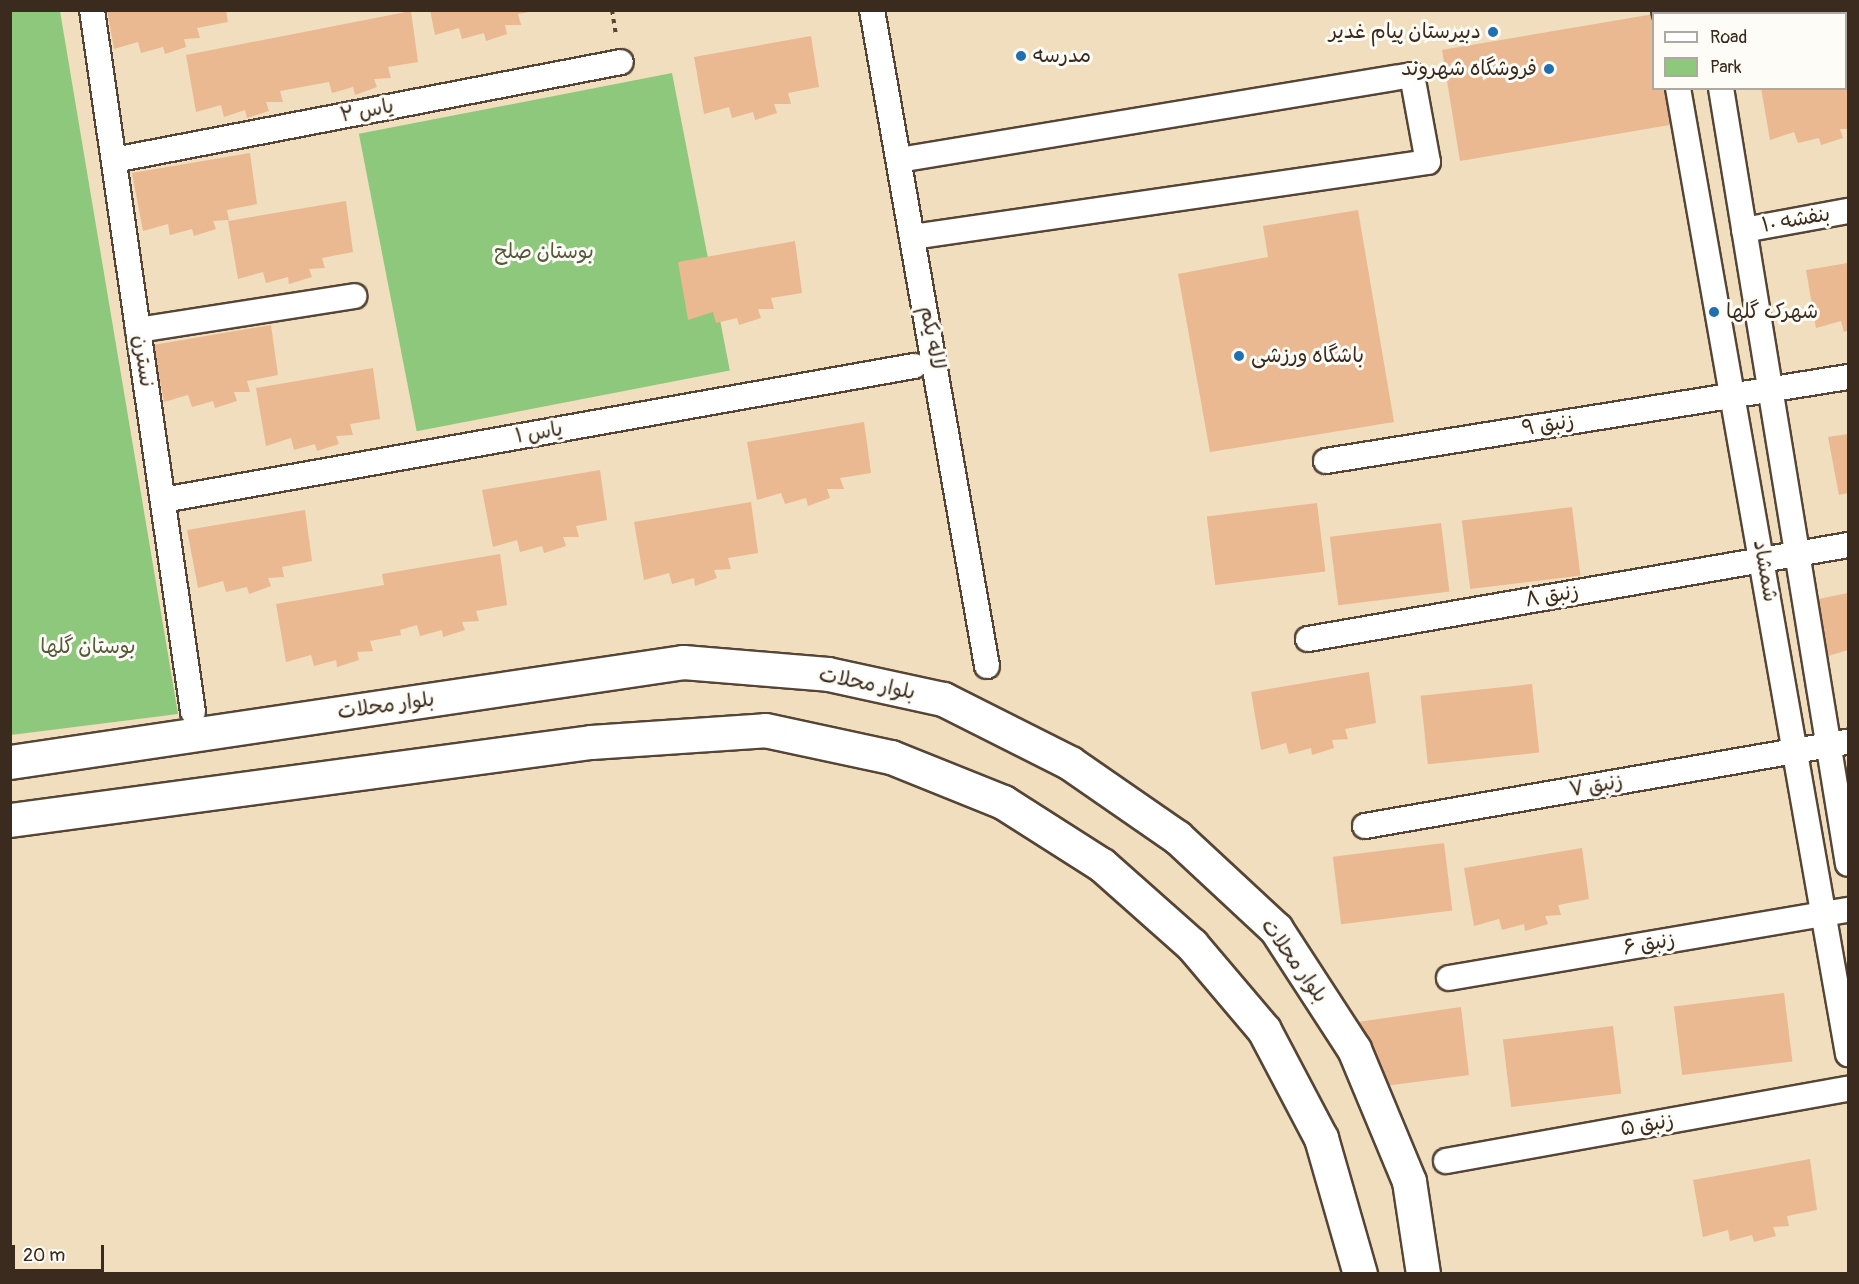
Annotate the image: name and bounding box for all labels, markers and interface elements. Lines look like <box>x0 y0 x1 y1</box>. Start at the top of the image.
legend <box>1652 12 1847 90</box>
place label: دبیرستان پیام غدیر <box>1329 19 1481 45</box>
marker: دبیرستان پیام غدیر <box>1486 25 1500 39</box>
text: Road <box>1710 26 1747 49</box>
place label: مدرسه <box>1033 43 1091 69</box>
marker: مدرسه <box>1014 49 1028 63</box>
place label: فروشگاه شهروند <box>1401 56 1537 82</box>
text: Park <box>1710 56 1742 79</box>
marker: فروشگاه شهروند <box>1542 62 1556 76</box>
street label: یاس ۲ <box>338 93 396 129</box>
street label: بنفشه ۱۰ <box>1760 202 1832 238</box>
park label: بوستان صلح <box>494 239 594 265</box>
place label: شهرک گلها <box>1726 299 1818 325</box>
street label: لاله یکم <box>914 304 950 372</box>
marker: شهرک گلها <box>1707 305 1721 319</box>
street label: نسترن <box>127 333 159 389</box>
place label: باشگاه ورزشی <box>1251 343 1364 369</box>
marker: باشگاه ورزشی <box>1232 349 1246 363</box>
street label: زنبق ۹ <box>1520 408 1576 442</box>
street label: یاس ۱ <box>513 416 565 450</box>
street label: شمشاد <box>1747 538 1783 604</box>
street label: زنبق ۸ <box>1523 579 1581 613</box>
park label: بوستان گلها <box>40 634 136 660</box>
street label: بلوار محلات <box>817 662 917 706</box>
street label: بلوار محلات <box>336 687 436 725</box>
street label: زنبق ۷ <box>1567 769 1625 803</box>
street label: بلوار محلات <box>1255 914 1333 1008</box>
street label: زنبق ۶ <box>1621 927 1677 961</box>
street label: زنبق ۵ <box>1618 1108 1676 1142</box>
scale bar <box>15 1233 106 1271</box>
text: 20 m <box>23 1244 65 1267</box>

